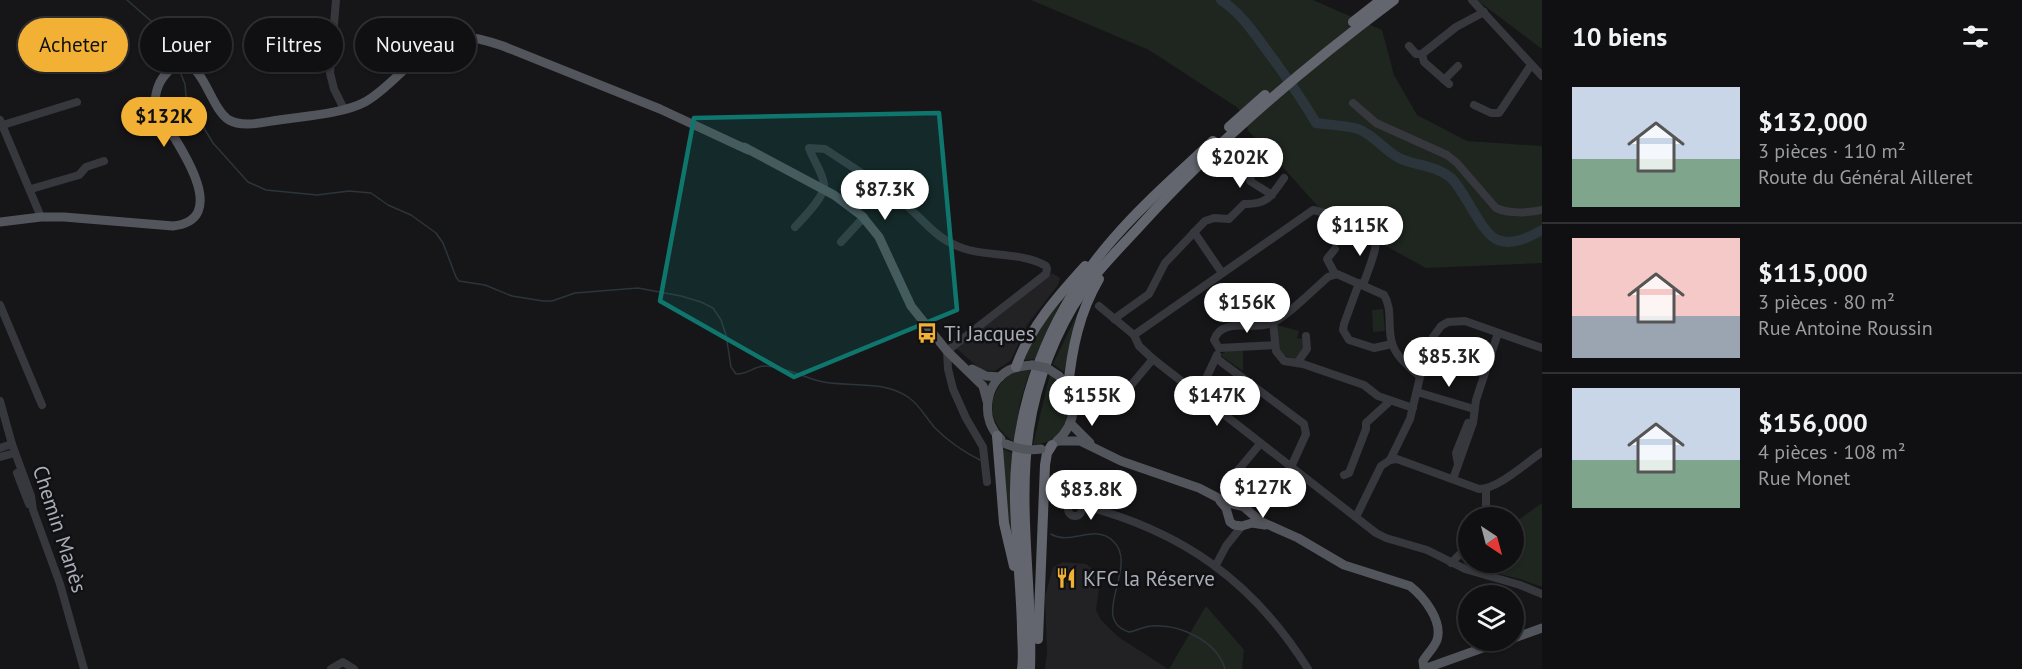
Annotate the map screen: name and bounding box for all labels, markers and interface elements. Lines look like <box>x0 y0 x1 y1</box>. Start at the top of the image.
chip: Acheter <box>18 18 128 72</box>
chip: Louer <box>140 18 232 72</box>
chip: Filtres <box>244 18 343 72</box>
chip: Nouveau <box>355 18 476 72</box>
text: 10 biens <box>1572 20 1667 53</box>
icon: filters <box>1959 20 1992 53</box>
pin: $132K <box>122 97 206 148</box>
text: $132K <box>135 103 193 129</box>
text: $132,000 <box>1758 105 1868 138</box>
icon: home <box>1620 111 1692 183</box>
pin: $202K <box>1198 138 1282 189</box>
text: 3 pièces · 110 m² <box>1758 138 1906 164</box>
text: $202K <box>1211 144 1269 170</box>
text: Route du Général Ailleret <box>1758 164 1973 190</box>
pin: $87.3K <box>836 170 934 221</box>
text: $87.3K <box>855 176 915 202</box>
pin: $115K <box>1318 206 1402 257</box>
text: $115K <box>1331 212 1389 238</box>
text: $115,000 <box>1758 256 1868 289</box>
icon: home <box>1620 262 1692 334</box>
pin: $156K <box>1205 283 1289 334</box>
text: $156K <box>1218 289 1276 315</box>
text: 3 pièces · 80 m² <box>1758 289 1895 315</box>
text: Rue Antoine Roussin <box>1758 315 1933 341</box>
place label: Ti Jacques <box>944 320 1035 347</box>
bus stop icon: Ti Jacques <box>915 321 939 345</box>
pin: $85.3K <box>1400 337 1498 388</box>
text: $85.3K <box>1418 343 1480 369</box>
pin: $155K <box>1050 376 1134 427</box>
pin: $147K <box>1175 376 1259 427</box>
text: $155K <box>1063 382 1121 408</box>
text: $147K <box>1188 382 1246 408</box>
text: $156,000 <box>1758 406 1868 439</box>
icon: home <box>1620 412 1692 484</box>
text: 4 pièces · 108 m² <box>1758 439 1906 465</box>
street label: Chemin Manès <box>27 462 93 596</box>
text: Rue Monet <box>1758 465 1850 491</box>
pin: $127K <box>1221 468 1305 519</box>
pin: $83.8K <box>1042 470 1140 521</box>
text: $127K <box>1234 474 1292 500</box>
text: $83.8K <box>1060 476 1122 502</box>
north arrow <box>1458 507 1524 573</box>
map controls <box>1458 507 1524 651</box>
place label: KFC la Réserve <box>1083 565 1215 592</box>
restaurant icon: KFC la Réserve <box>1054 566 1078 590</box>
button: layers <box>1458 585 1524 651</box>

